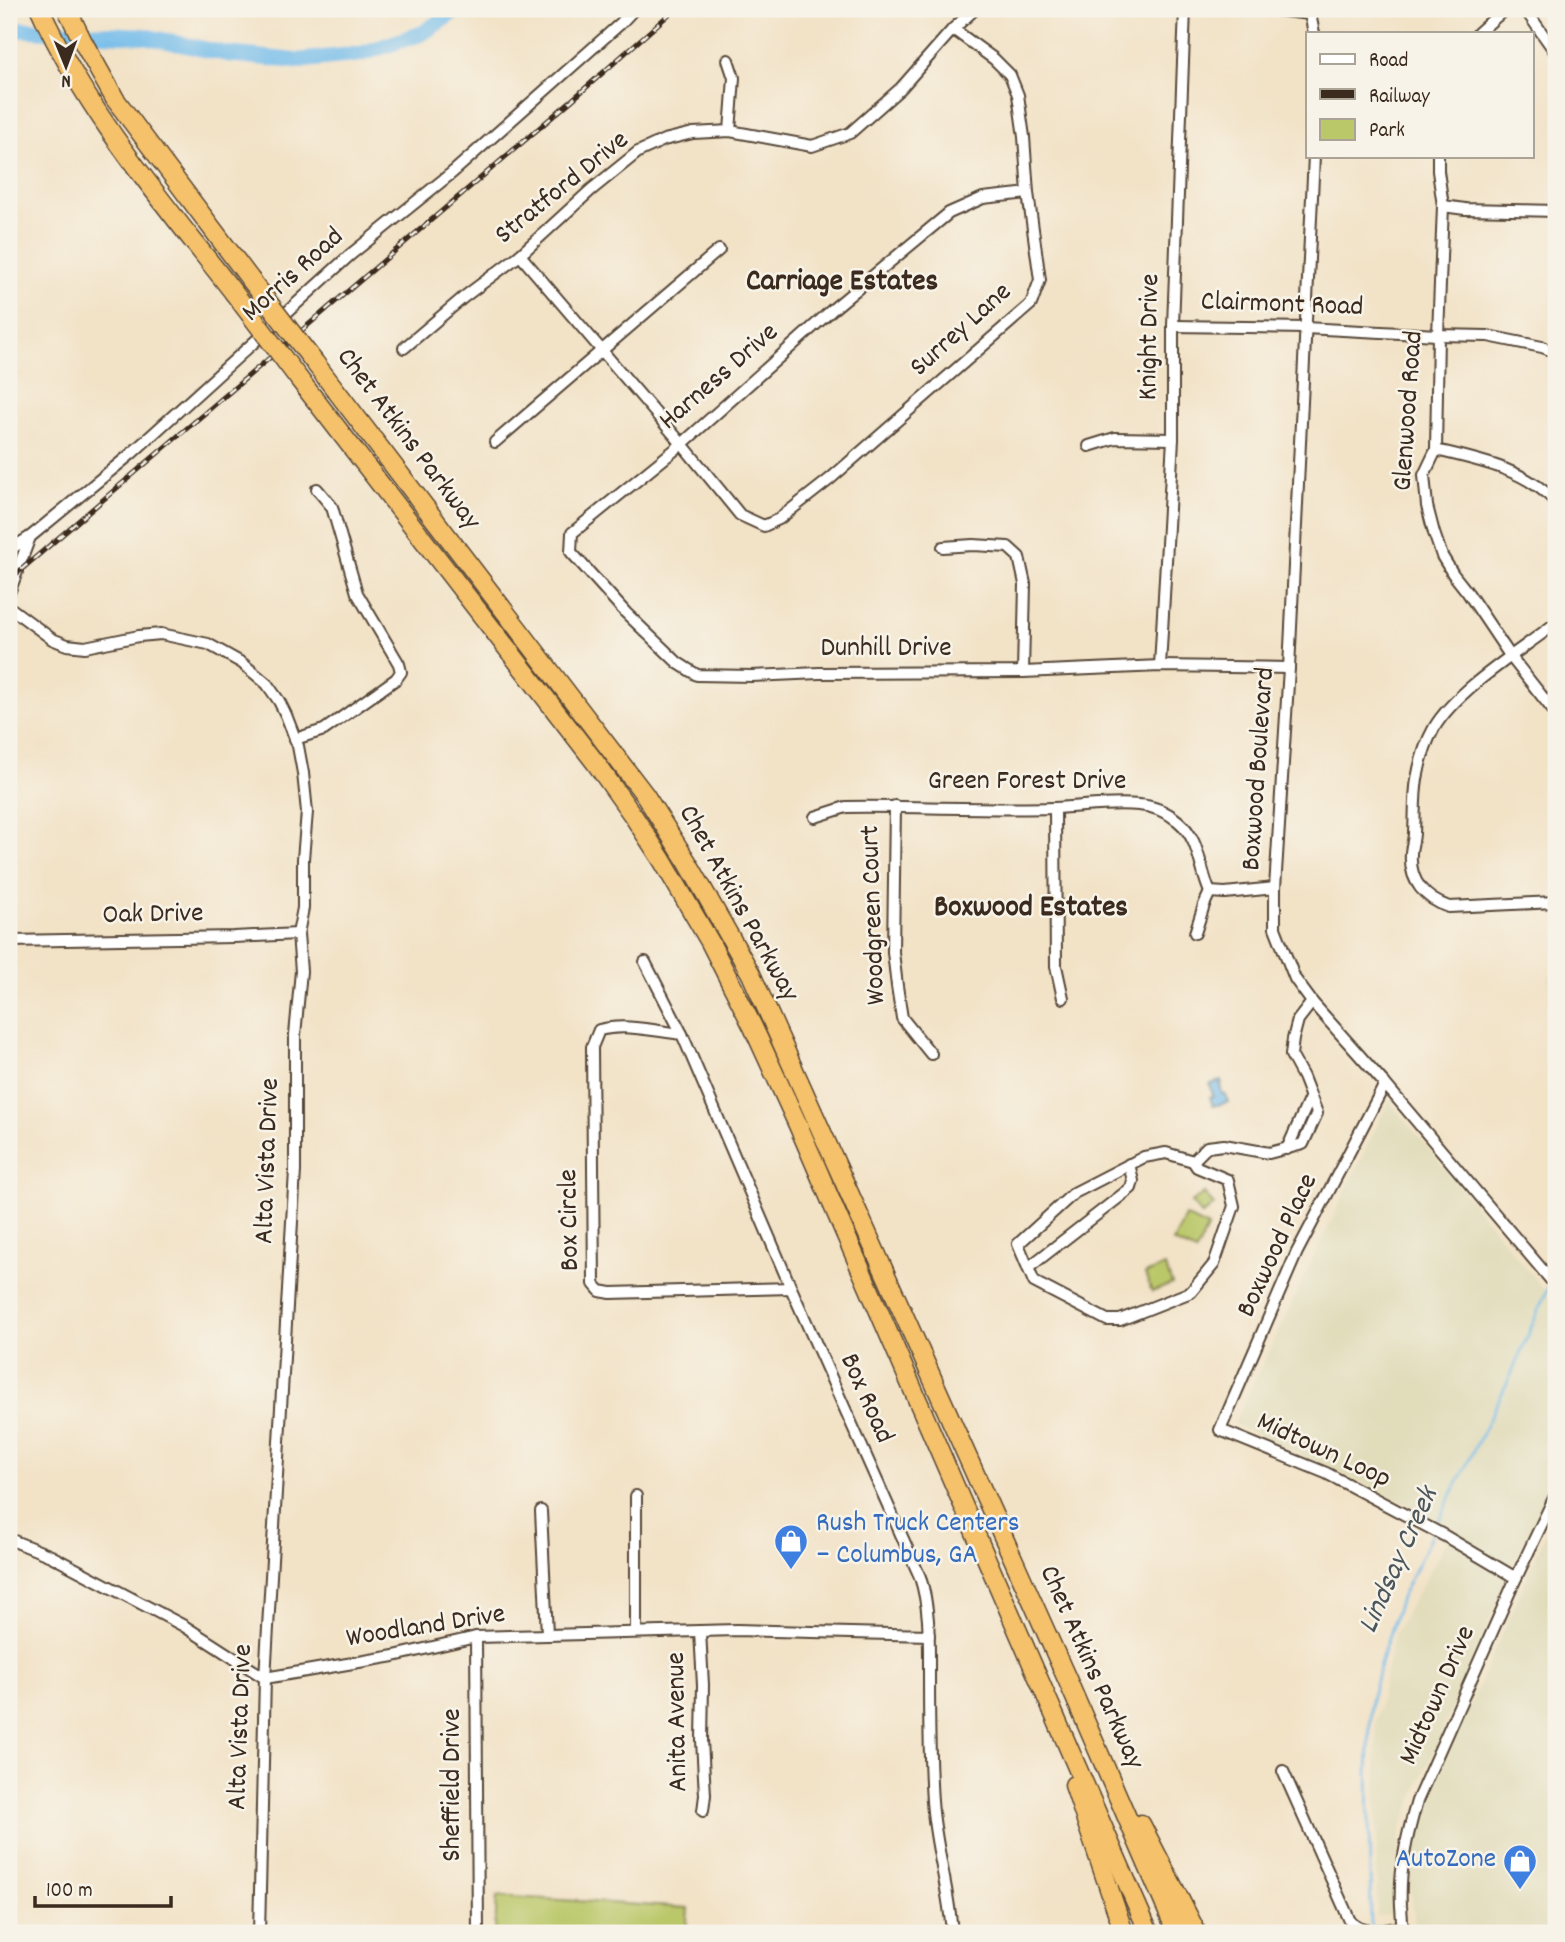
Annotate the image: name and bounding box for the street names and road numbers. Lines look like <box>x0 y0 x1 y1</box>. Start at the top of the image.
street label: Stratford Drive <box>487 122 639 256</box>
street label: Morris Road <box>234 219 354 333</box>
street label: Knight Drive <box>1130 273 1172 401</box>
street label: Surrey Lane <box>902 274 1022 388</box>
street label: Clairmont Road <box>1200 283 1364 329</box>
street label: Harness Drive <box>651 315 789 441</box>
street label: Glenwood Road <box>1384 329 1436 493</box>
street label: Chet Atkins Parkway <box>325 340 489 540</box>
street label: Dunhill Drive <box>820 630 952 670</box>
street label: Boxwood Boulevard <box>1233 666 1287 872</box>
street label: Green Forest Drive <box>928 763 1126 803</box>
street label: Chet Atkins Parkway <box>666 798 808 1010</box>
street label: Woodgreen Court <box>852 824 898 1006</box>
street label: Oak Drive <box>102 895 204 937</box>
street label: Alta Vista Drive <box>246 1077 292 1245</box>
street label: Boxwood Place <box>1228 1167 1330 1325</box>
street label: Box Circle <box>550 1169 592 1271</box>
street label: Box Road <box>827 1348 903 1450</box>
street label: Midtown Loop <box>1249 1403 1397 1501</box>
street label: Chet Atkins Parkway <box>1027 1560 1153 1777</box>
street label: Woodland Drive <box>344 1596 508 1660</box>
street label: Midtown Drive <box>1390 1620 1488 1772</box>
street label: Alta Vista Drive <box>219 1643 265 1811</box>
street label: Anita Avenue <box>658 1652 700 1792</box>
street label: Sheffield Drive <box>434 1708 474 1862</box>

